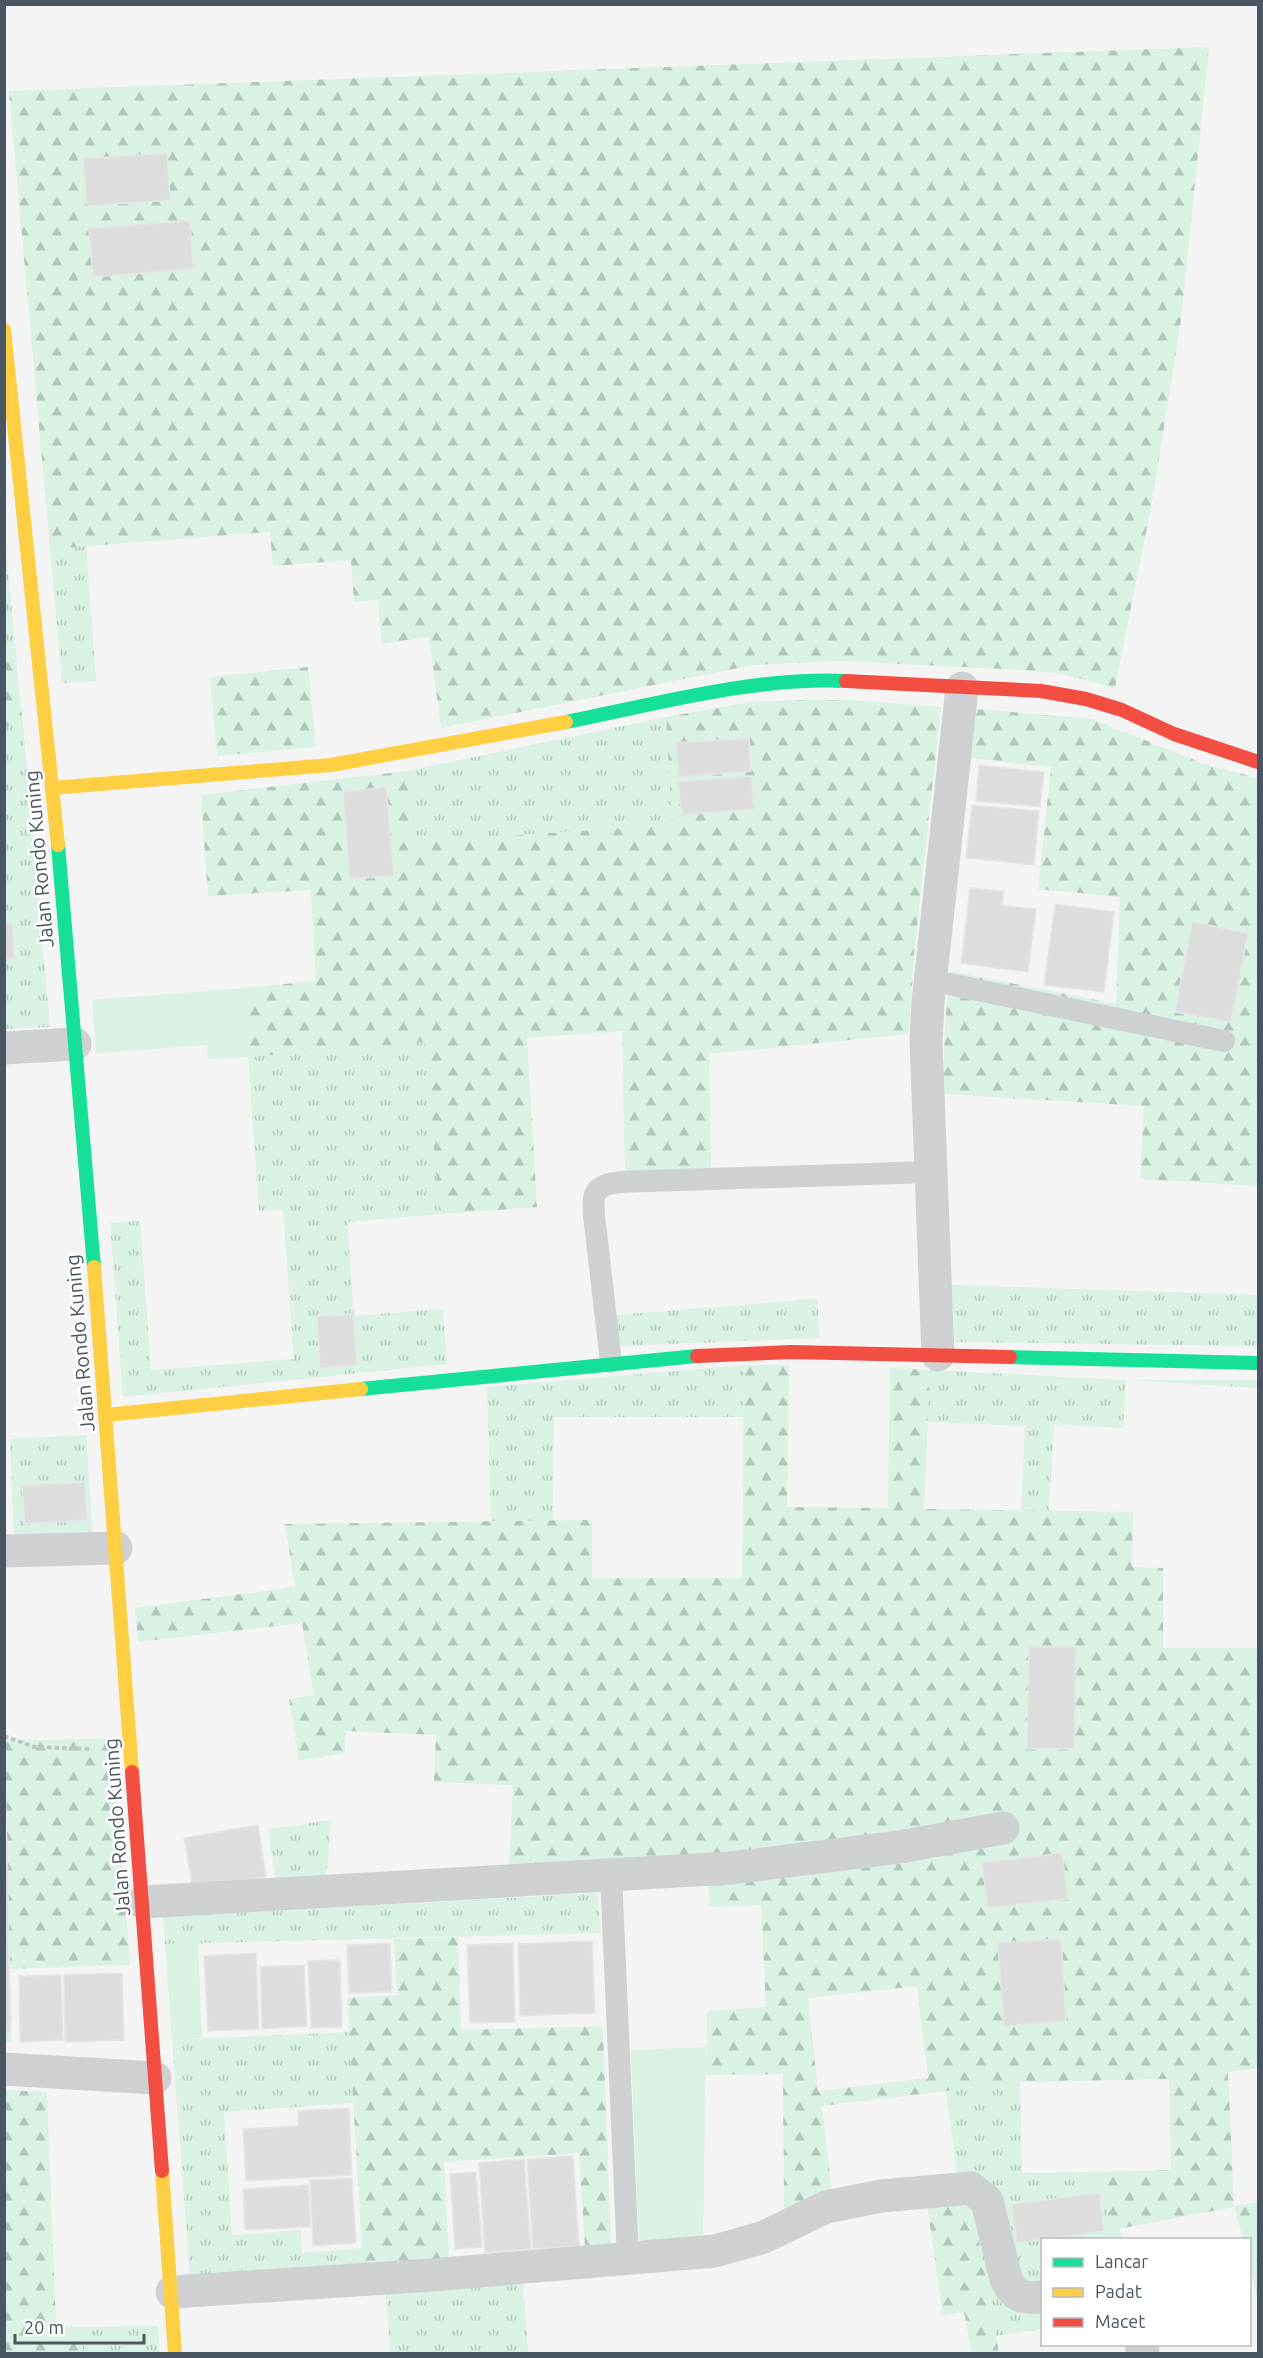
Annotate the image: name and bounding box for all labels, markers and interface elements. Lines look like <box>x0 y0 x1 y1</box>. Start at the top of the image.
street label: Jalan Rondo Kuning <box>19 769 58 949</box>
street label: Jalan Rondo Kuning <box>60 1253 99 1433</box>
street label: Jalan Rondo Kuning <box>99 1737 134 1917</box>
legend <box>1041 2238 1251 2346</box>
text: Lancar <box>1095 2251 1148 2271</box>
text: Padat <box>1095 2281 1142 2301</box>
scale bar <box>15 2307 144 2345</box>
text: Macet <box>1095 2311 1145 2331</box>
text: 20 m <box>24 2317 64 2337</box>

